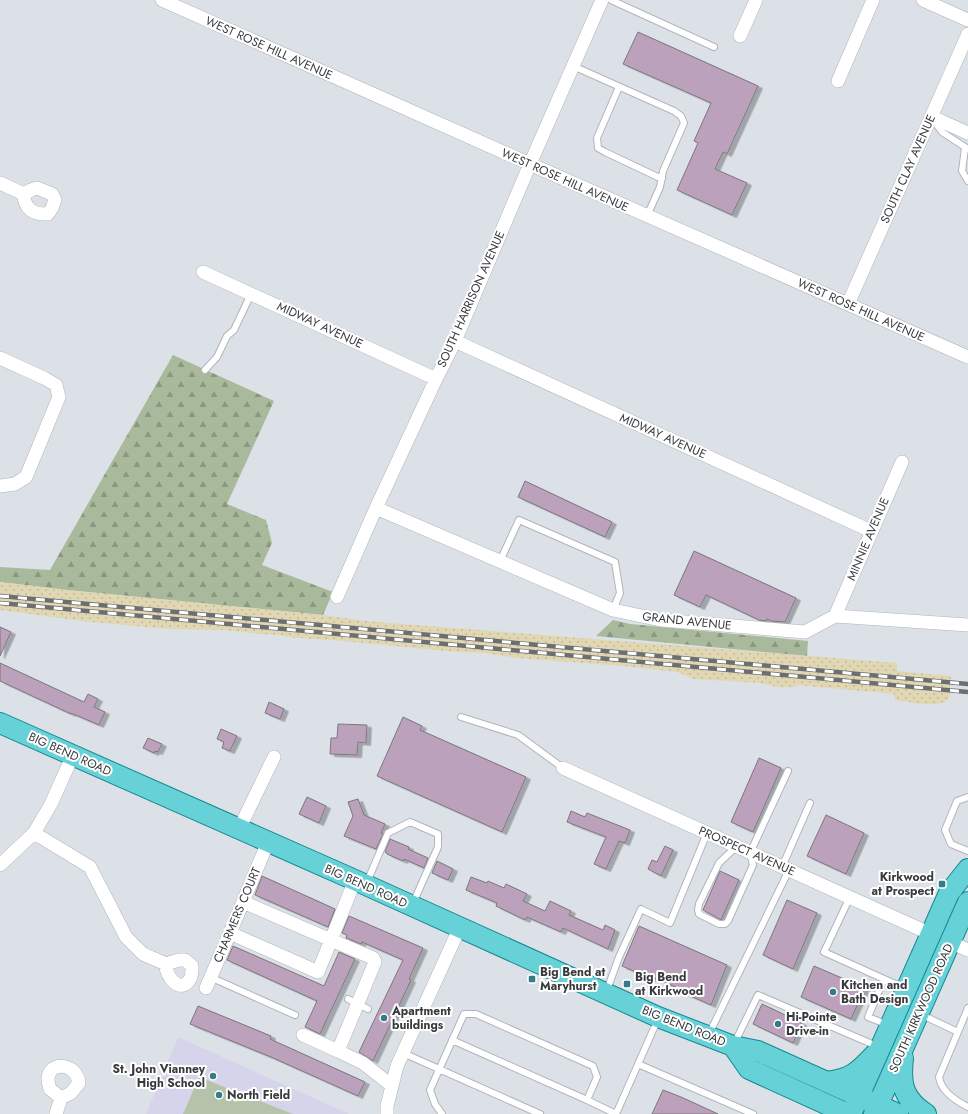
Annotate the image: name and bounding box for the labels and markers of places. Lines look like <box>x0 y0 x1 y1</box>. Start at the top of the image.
place label: Kirkwood at Prospect <box>872 868 934 900</box>
marker: Kirkwood at Prospect <box>937 879 947 889</box>
place label: Big Bend at Maryhurst <box>540 963 605 995</box>
place label: Big Bend at Kirkwood <box>635 968 703 1000</box>
marker: Big Bend at Maryhurst <box>527 974 537 984</box>
place label: Kitchen and Bath Design <box>841 976 908 1008</box>
marker: Big Bend at Kirkwood <box>622 979 632 989</box>
marker: Kitchen and Bath Design <box>828 987 838 997</box>
place label: Apartment buildings <box>391 1002 451 1034</box>
place label: Hi-Pointe Drive-in <box>786 1008 837 1040</box>
marker: Apartment buildings <box>379 1013 389 1023</box>
marker: Hi-Pointe Drive-in <box>773 1019 783 1029</box>
place label: St. John Vianney High School <box>113 1060 206 1092</box>
marker: St. John Vianney High School <box>208 1071 218 1081</box>
place label: North Field <box>227 1086 290 1104</box>
marker: North Field <box>214 1090 224 1100</box>

